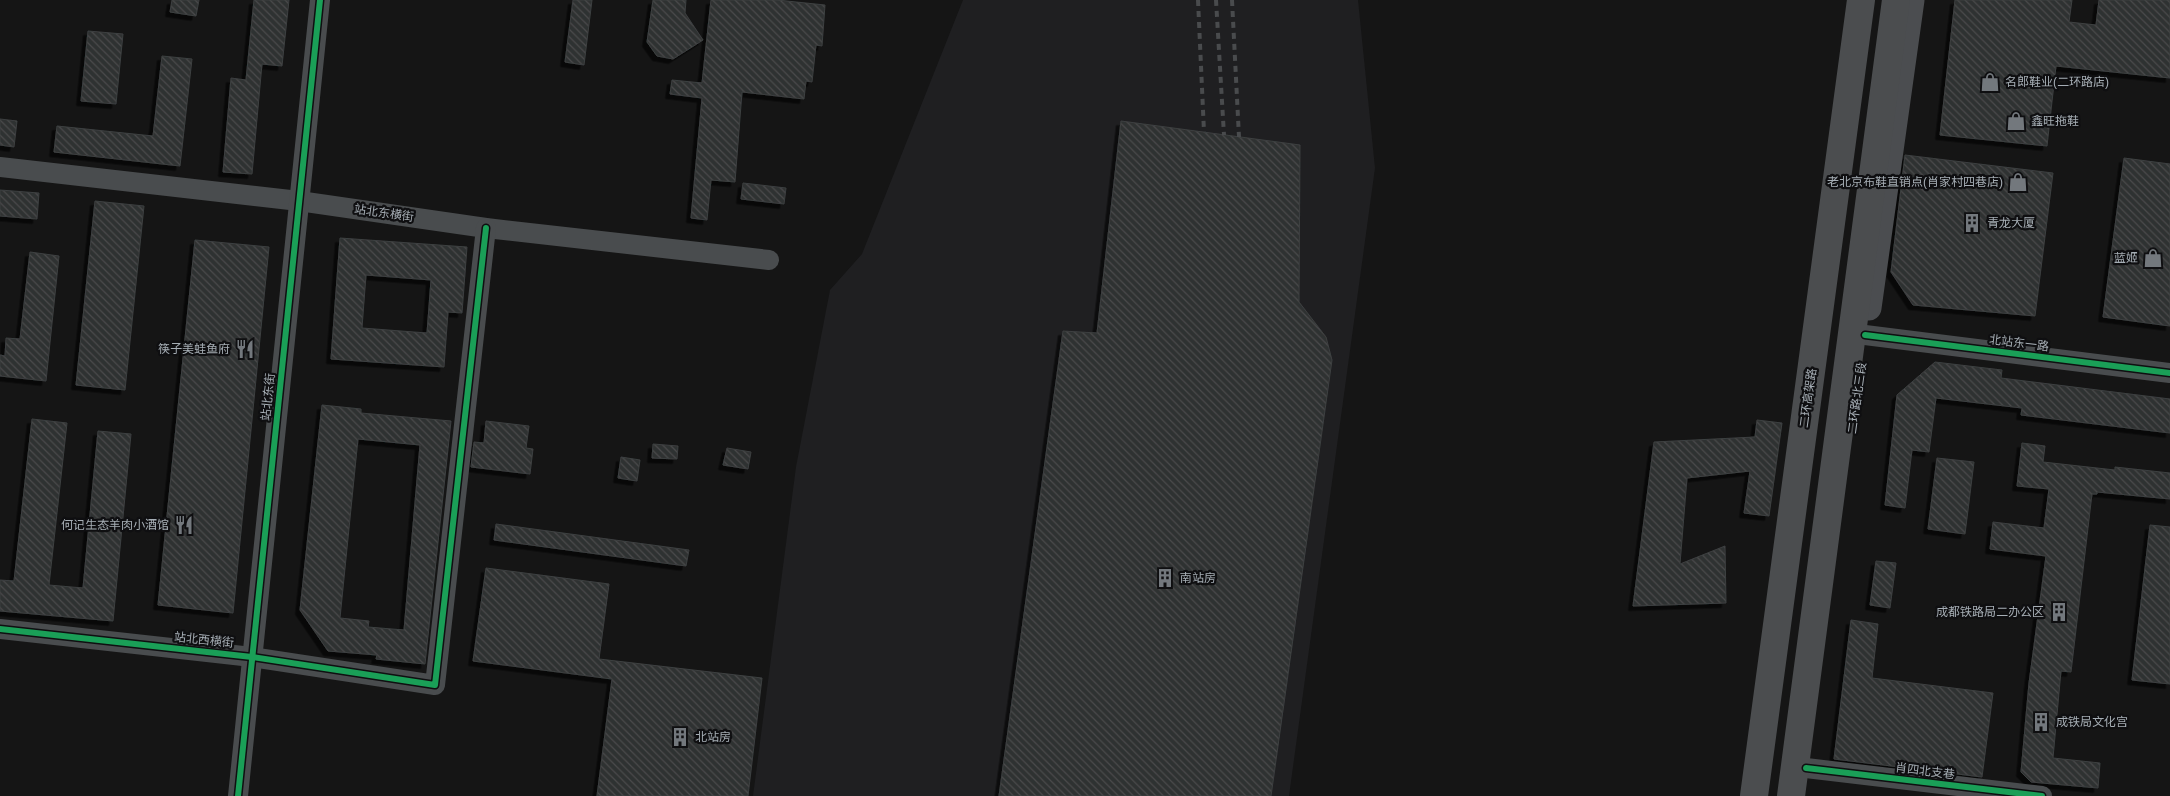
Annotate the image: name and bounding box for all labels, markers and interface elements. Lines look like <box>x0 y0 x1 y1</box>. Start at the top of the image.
shop icon: 名郎鞋业(二环路店) <box>1979 71 2001 93</box>
place label: 名郎鞋业(二环路店) <box>2005 75 2109 89</box>
shop icon: 鑫旺拖鞋 <box>2005 110 2027 132</box>
place label: 鑫旺拖鞋 <box>2031 114 2079 128</box>
shop icon: 老北京布鞋直销点(肖家村四巷店) <box>2007 171 2029 193</box>
place label: 老北京布鞋直销点(肖家村四巷店) <box>1827 175 2003 189</box>
street label: 站北东横街 <box>353 202 415 224</box>
building icon: 青龙大厦 <box>1961 212 1983 234</box>
place label: 青龙大厦 <box>1987 216 2035 230</box>
shop icon: 蓝姬 <box>2142 247 2164 269</box>
place label: 蓝姬 <box>2114 251 2138 265</box>
street label: 北站东一路 <box>1988 332 2050 354</box>
restaurant icon: 筷子美蛙鱼府 <box>234 338 256 360</box>
place label: 筷子美蛙鱼府 <box>158 342 230 356</box>
street label: 二环路北三段 <box>1845 361 1869 435</box>
street label: 二环高架路 <box>1797 367 1819 429</box>
street label: 站北东街 <box>259 372 277 422</box>
restaurant icon: 何记生态羊肉小酒馆 <box>173 514 195 536</box>
place label: 何记生态羊肉小酒馆 <box>61 518 169 532</box>
building icon: 南站房 <box>1154 567 1176 589</box>
place label: 南站房 <box>1180 571 1216 585</box>
building icon: 成都铁路局二办公区 <box>2048 601 2070 623</box>
place label: 成都铁路局二办公区 <box>1936 605 2044 619</box>
street label: 站北西横街 <box>173 630 235 650</box>
building icon: 成铁局文化宫 <box>2030 711 2052 733</box>
place label: 成铁局文化宫 <box>2056 715 2128 729</box>
building icon: 北站房 <box>669 726 691 748</box>
place label: 北站房 <box>695 730 731 744</box>
street label: 肖四北支巷 <box>1894 760 1956 782</box>

